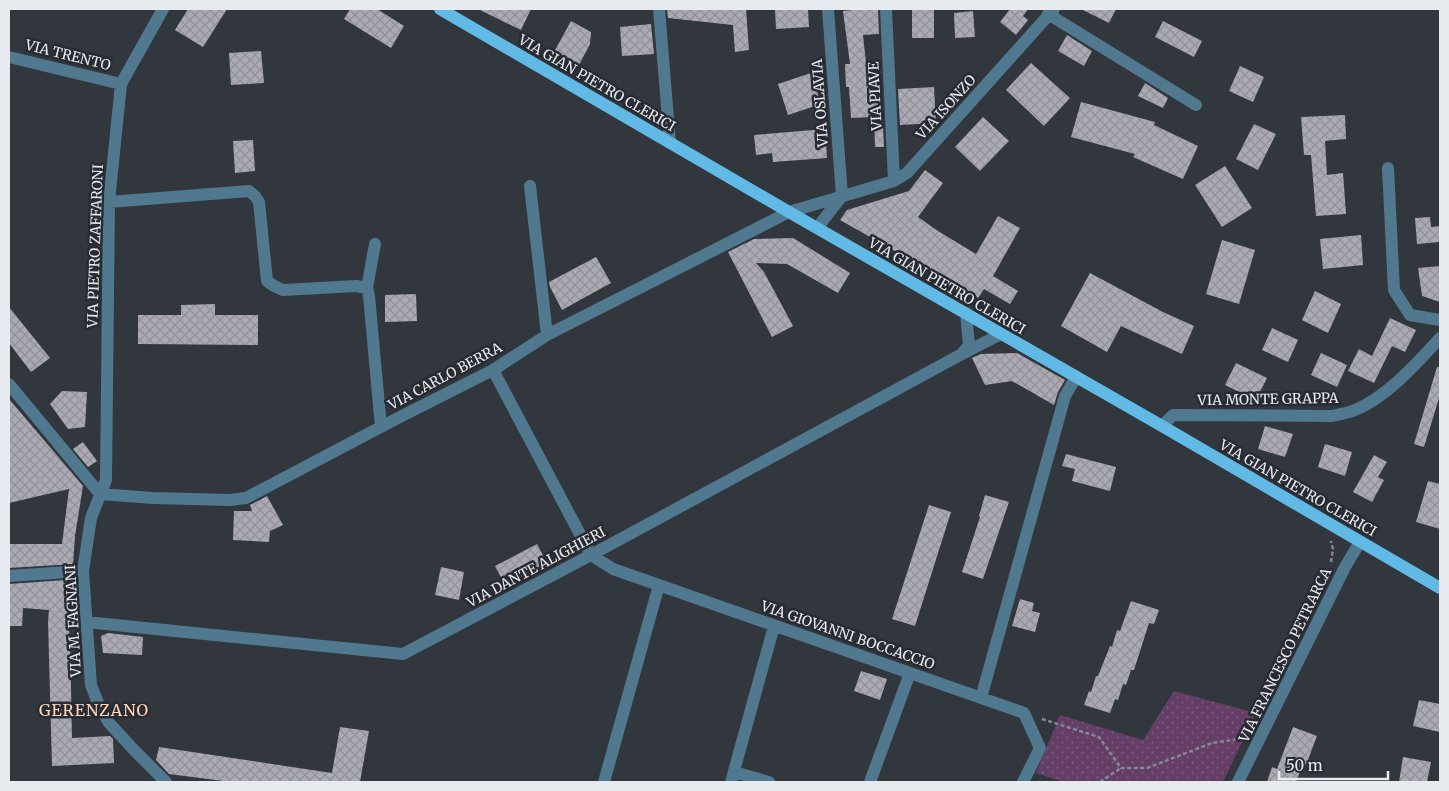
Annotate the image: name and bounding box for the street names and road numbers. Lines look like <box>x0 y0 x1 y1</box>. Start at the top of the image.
street label: VIA GIAN PIETRO CLERICI <box>514 30 679 135</box>
street label: VIA TRENTO <box>22 35 113 74</box>
street label: VIA OSLAVIA <box>808 58 832 149</box>
street label: VIA PIAVE <box>864 61 886 132</box>
street label: VIA ISONZO <box>912 71 980 144</box>
street label: VIA PIETRO ZAFFARONI <box>83 164 107 329</box>
street label: VIA GIAN PIETRO CLERICI <box>864 233 1029 338</box>
street label: VIA CARLO BERRA <box>384 338 505 414</box>
street label: VIA MONTE GRAPPA <box>1196 389 1339 409</box>
street label: VIA GIAN PIETRO CLERICI <box>1215 435 1380 540</box>
street label: VIA DANTE ALIGHIERI <box>463 523 609 612</box>
street label: VIA M. FAGNANI <box>61 564 85 679</box>
street label: VIA FRANCESCO PETRARCA <box>1234 565 1335 746</box>
street label: VIA GIOVANNI BOCCACCIO <box>758 596 937 673</box>

